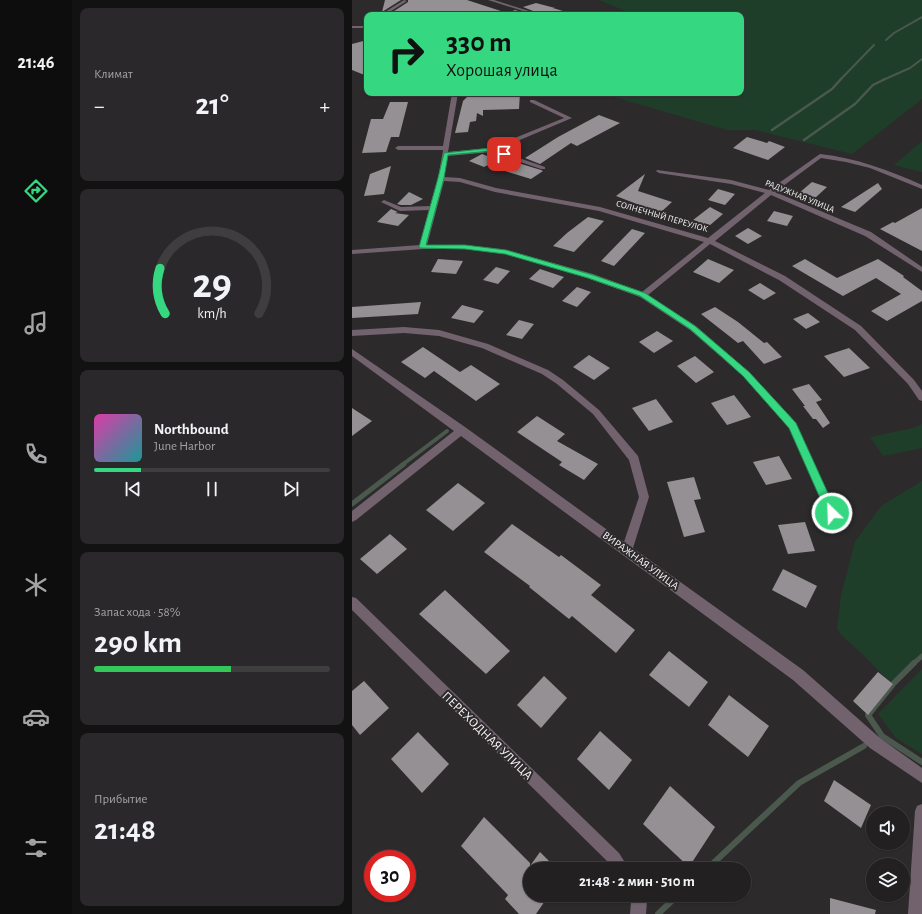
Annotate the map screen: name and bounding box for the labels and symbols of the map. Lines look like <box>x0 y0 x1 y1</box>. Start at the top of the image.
pin <box>487 137 521 171</box>
street label: РАДУЖНАЯ УЛИЦА <box>764 178 836 215</box>
street label: СОЛНЕЧНЫЙ ПЕРЕУЛОК <box>615 199 710 234</box>
position arrow <box>811 492 853 534</box>
street label: ВИРАЖНАЯ УЛИЦА <box>601 529 681 592</box>
street label: ПЕРЕХОДНАЯ УЛИЦА <box>439 690 535 783</box>
speed limit sign: 30 <box>364 850 416 902</box>

